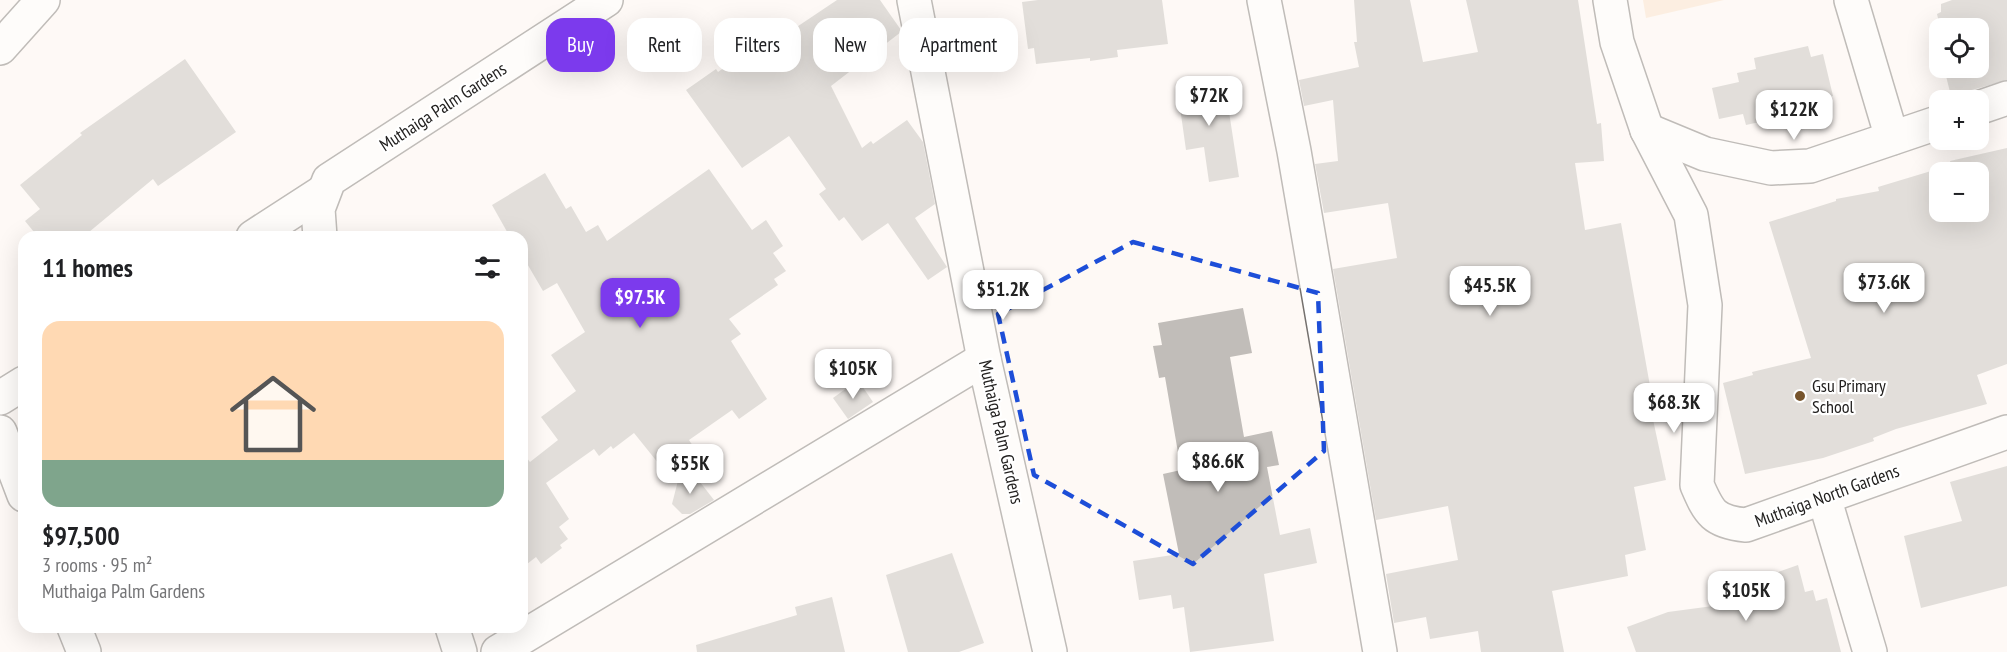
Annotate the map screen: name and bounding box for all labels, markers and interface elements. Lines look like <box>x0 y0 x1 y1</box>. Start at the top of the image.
chip: Buy <box>546 18 615 72</box>
chip: Rent <box>627 18 702 72</box>
chip: Filters <box>714 18 801 72</box>
chip: New <box>813 18 887 72</box>
chip: Apartment <box>899 18 1018 72</box>
map controls <box>1929 18 1989 222</box>
button: locate <box>1929 18 1989 78</box>
street label: Muthaiga Palm Gardens <box>375 57 511 156</box>
pin: $72K <box>1173 76 1245 127</box>
text: $72K <box>1189 82 1229 108</box>
pin: $122K <box>1752 90 1836 141</box>
button: + <box>1929 90 1989 150</box>
text: $122K <box>1770 96 1818 122</box>
button: − <box>1929 162 1989 222</box>
text: 11 homes <box>42 251 133 284</box>
icon: filters <box>471 251 504 284</box>
pin: $73.6K <box>1835 263 1933 314</box>
pin: $45.5K <box>1441 266 1539 317</box>
text: $73.6K <box>1858 269 1910 295</box>
pin: $51.2K <box>954 270 1052 321</box>
text: $45.5K <box>1464 272 1516 298</box>
text: $51.2K <box>977 276 1029 302</box>
pin: $97.5K <box>591 278 689 329</box>
text: $97.5K <box>615 284 665 310</box>
pin: $105K <box>811 349 895 400</box>
text: $105K <box>829 355 877 381</box>
street label: Muthaiga Palm Gardens <box>974 358 1029 506</box>
icon: home <box>219 360 327 468</box>
place label: Gsu Primary School <box>1812 374 1886 418</box>
pin: $68.3K <box>1625 383 1723 434</box>
text: $68.3K <box>1648 389 1700 415</box>
marker: Gsu Primary School <box>1793 389 1807 403</box>
pin: $86.6K <box>1169 442 1267 493</box>
pin: $55K <box>654 444 726 495</box>
text: $86.6K <box>1192 448 1244 474</box>
text: $55K <box>670 450 710 476</box>
street label: Muthaiga North Gardens <box>1752 459 1902 532</box>
text: $97,500 <box>42 519 120 552</box>
text: 3 rooms · 95 m² <box>42 552 152 578</box>
pin: $105K <box>1704 571 1788 622</box>
text: $105K <box>1722 577 1770 603</box>
text: Muthaiga Palm Gardens <box>42 578 205 604</box>

